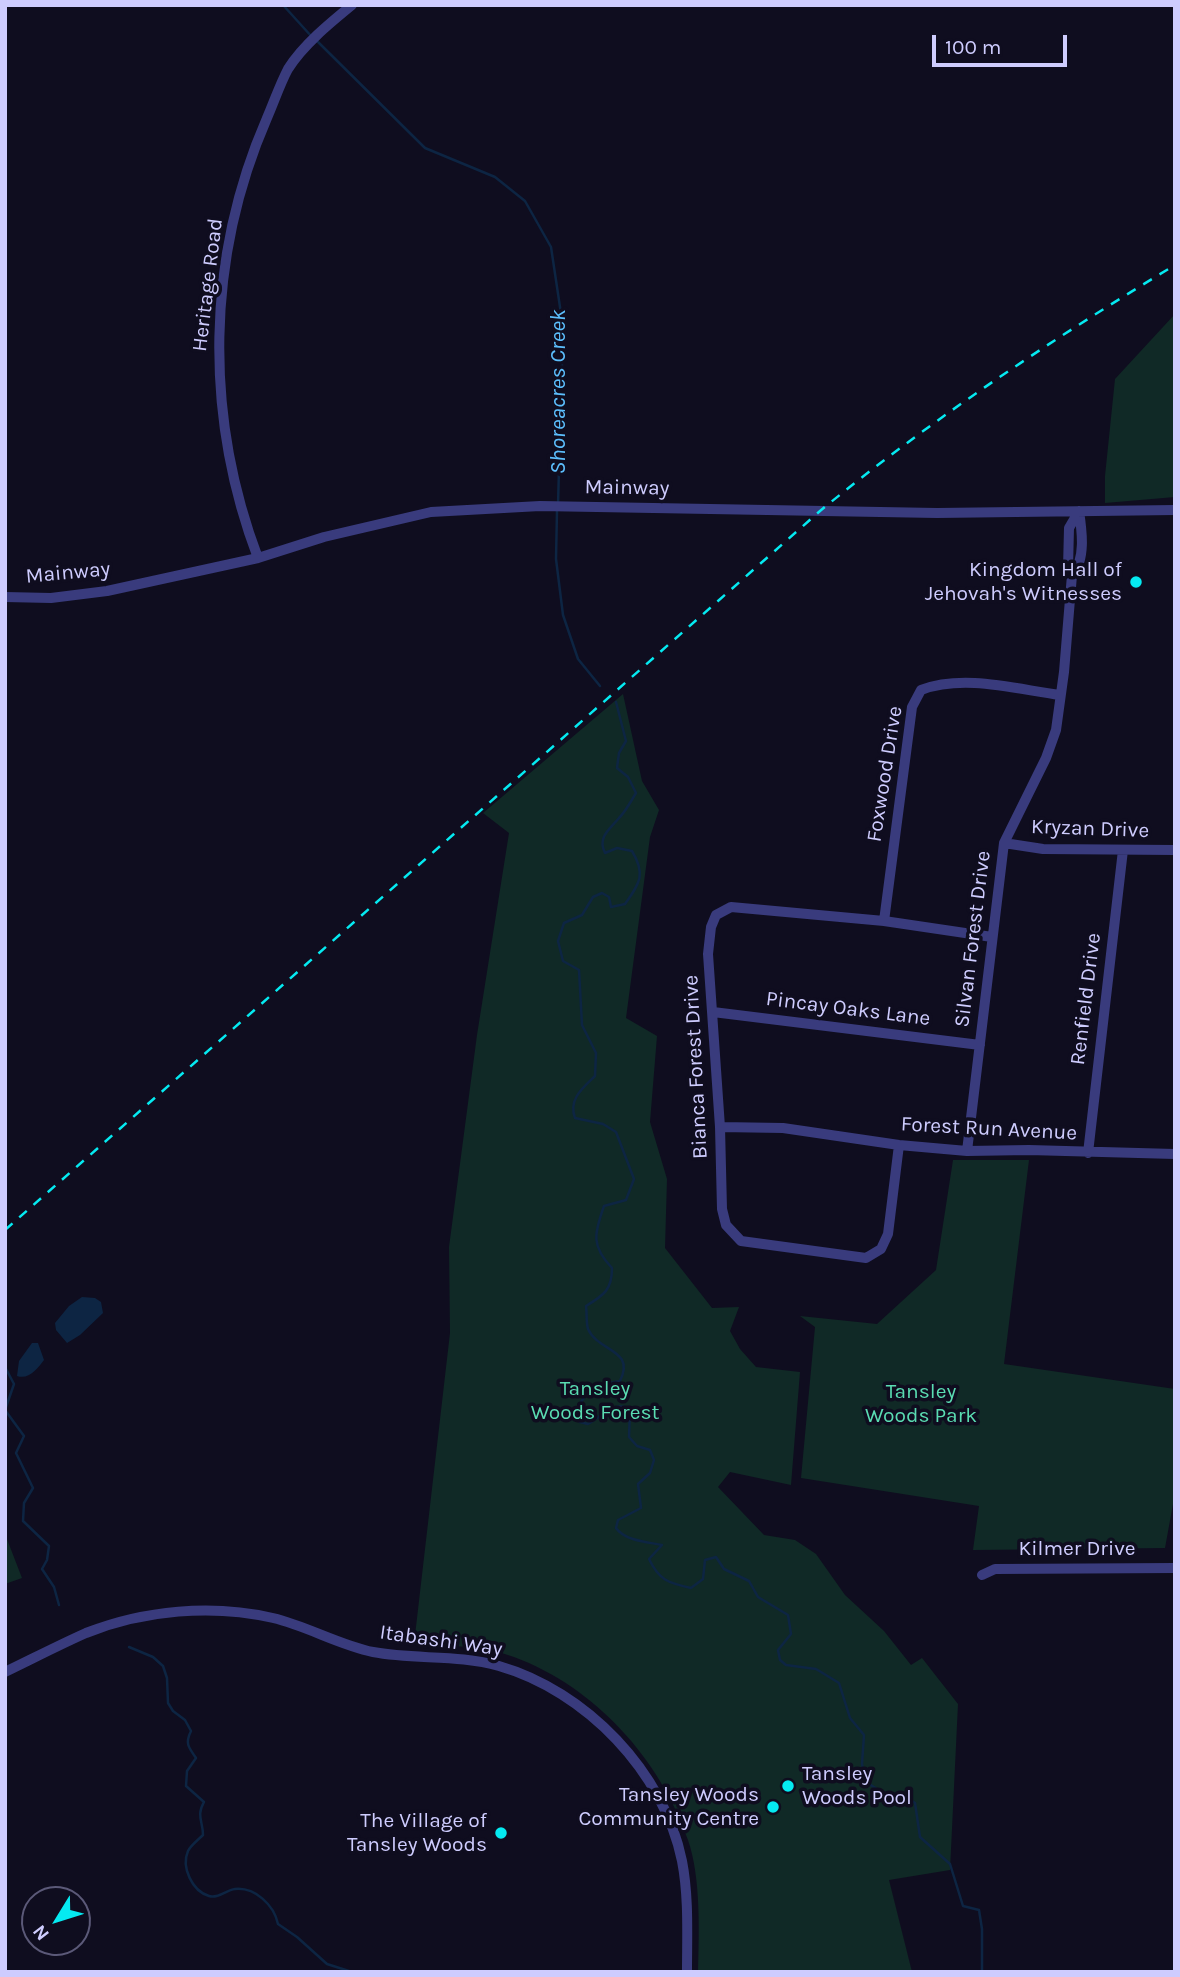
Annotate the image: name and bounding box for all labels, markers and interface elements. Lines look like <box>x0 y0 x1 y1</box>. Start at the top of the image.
scale bar <box>935 21 1070 65</box>
text: 100 m <box>945 35 1002 59</box>
street label: Heritage Road <box>187 217 229 353</box>
water label: Shoreacres Creek <box>544 309 572 475</box>
street label: Mainway <box>584 475 670 501</box>
street label: Mainway <box>25 557 111 589</box>
place label: Kingdom Hall of Jehovah's Witnesses <box>925 557 1122 607</box>
marker: Kingdom Hall of Jehovah's Witnesses <box>1128 574 1144 590</box>
street label: Foxwood Drive <box>862 704 908 844</box>
street label: Kryzan Drive <box>1030 814 1150 844</box>
street label: Silvan Forest Drive <box>950 849 996 1029</box>
street label: Renfield Drive <box>1065 932 1107 1066</box>
street label: Bianca Forest Drive <box>679 974 713 1160</box>
street label: Pincay Oaks Lane <box>764 986 932 1032</box>
street label: Forest Run Avenue <box>900 1112 1078 1146</box>
park label: Tansley Woods Forest <box>531 1376 659 1426</box>
park label: Tansley Woods Park <box>865 1379 977 1429</box>
street label: Kilmer Drive <box>1019 1536 1135 1562</box>
street label: Itabashi Way <box>378 1620 504 1662</box>
place label: Tansley Woods Pool <box>802 1761 912 1811</box>
marker: Tansley Woods Pool <box>780 1778 796 1794</box>
place label: Tansley Woods Community Centre <box>578 1782 759 1832</box>
marker: Tansley Woods Community Centre <box>765 1799 781 1815</box>
place label: The Village of Tansley Woods <box>347 1808 487 1858</box>
marker: The Village of Tansley Woods <box>493 1825 509 1841</box>
north arrow <box>21 1886 91 1956</box>
text: N <box>28 1921 54 1945</box>

